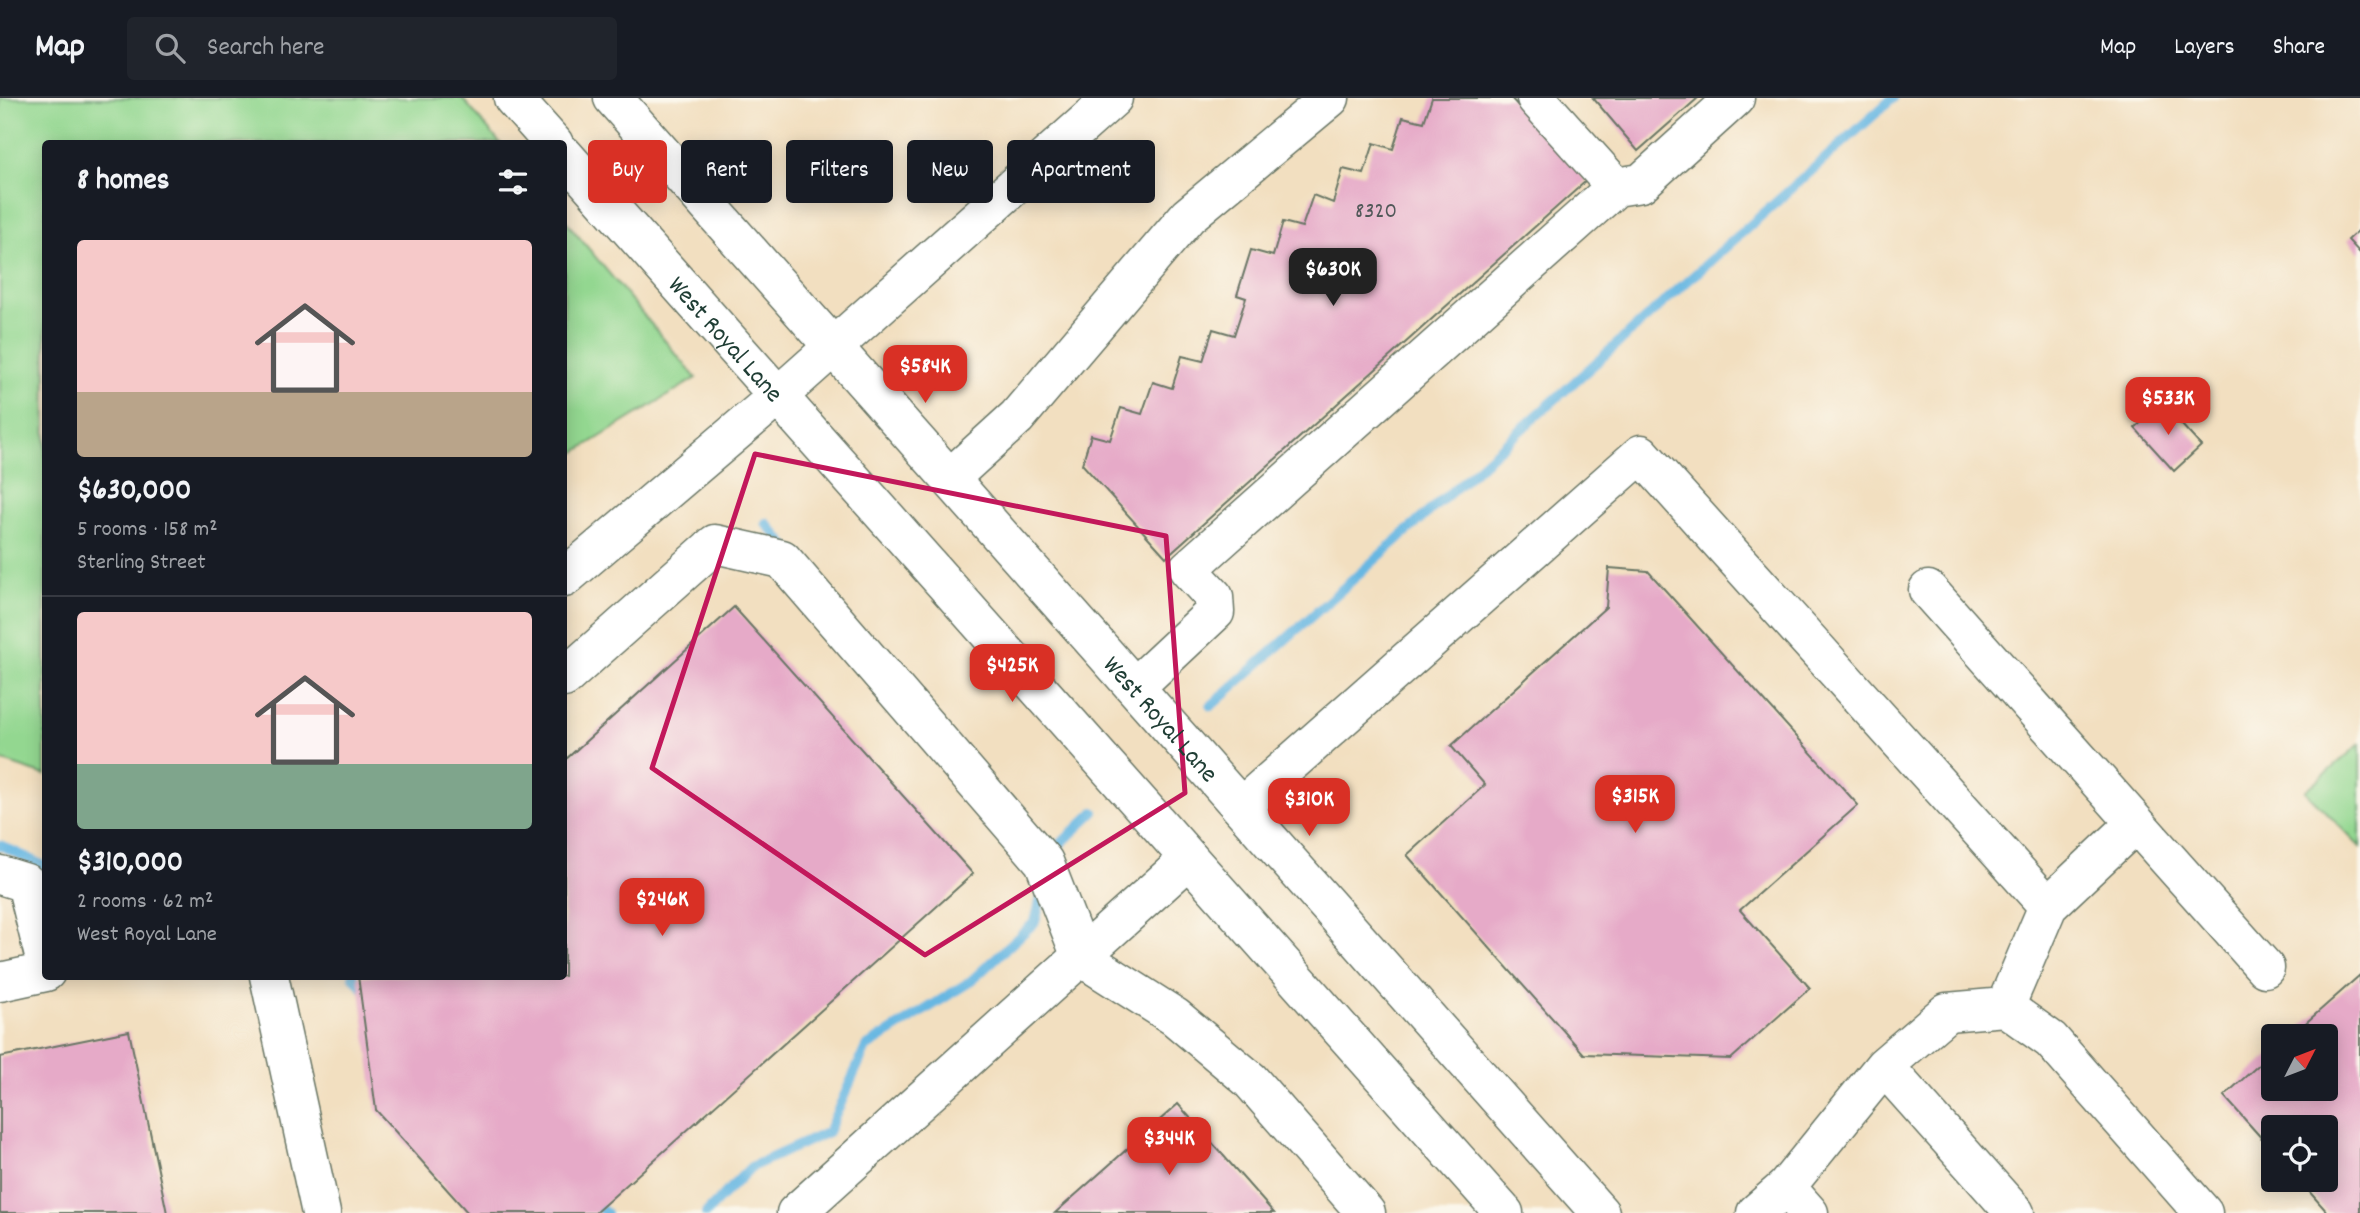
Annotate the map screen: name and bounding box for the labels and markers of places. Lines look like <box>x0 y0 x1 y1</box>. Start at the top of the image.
pin: $630K <box>1284 248 1382 308</box>
pin: $584K <box>876 345 974 405</box>
pin: $533K <box>2119 378 2217 437</box>
pin: $425K <box>963 644 1061 704</box>
pin: $315K <box>1586 776 1684 835</box>
pin: $310K <box>1260 778 1358 838</box>
pin: $246K <box>613 878 711 938</box>
pin: $344K <box>1120 1118 1218 1177</box>

